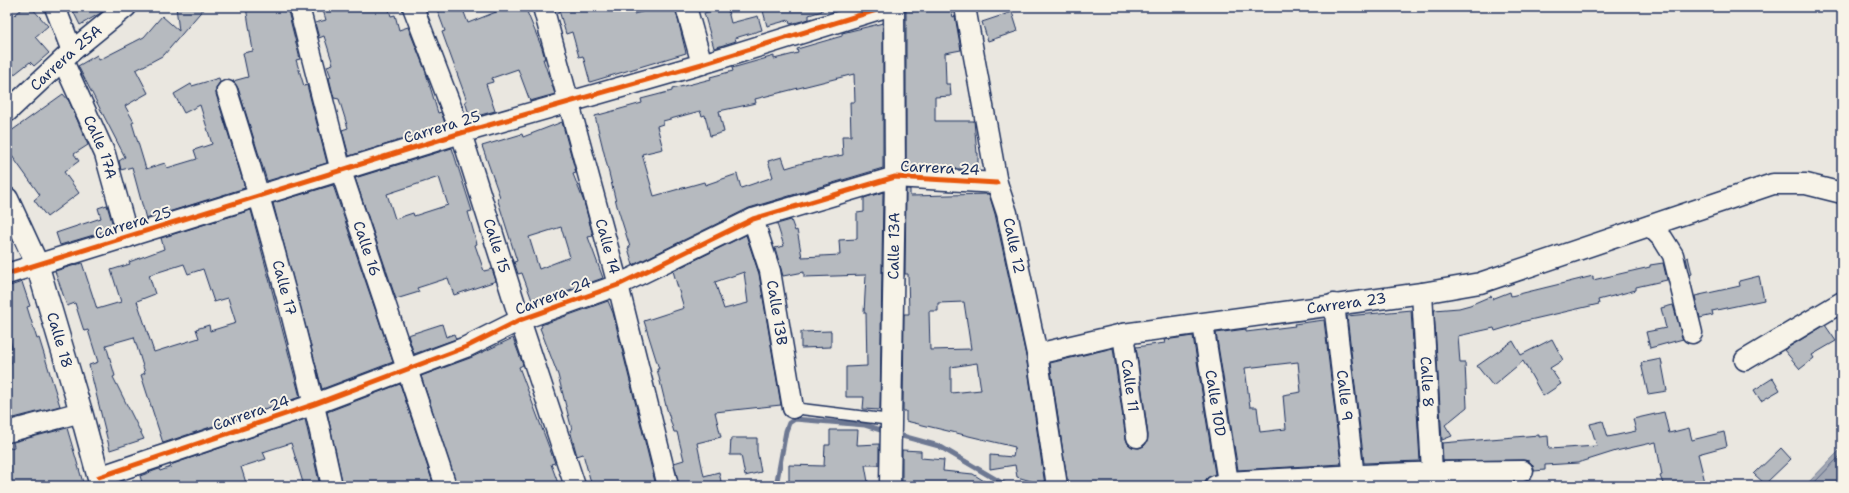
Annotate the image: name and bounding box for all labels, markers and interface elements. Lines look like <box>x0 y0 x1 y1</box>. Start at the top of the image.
street label: Carrera 25A <box>26 20 106 95</box>
street label: Carrera 25 <box>401 106 483 148</box>
street label: Calle 17A <box>79 112 121 181</box>
street label: Carrera 24 <box>900 156 980 180</box>
street label: Carrera 25 <box>92 202 174 244</box>
street label: Calle 13A <box>883 212 904 280</box>
street label: Calle 15 <box>479 216 515 275</box>
street label: Calle 14 <box>591 216 625 277</box>
street label: Calle 12 <box>998 216 1030 276</box>
street label: Calle 16 <box>348 218 385 279</box>
street label: Calle 17 <box>267 258 301 318</box>
street label: Carrera 24 <box>512 272 594 320</box>
street label: Calle 13B <box>762 279 792 347</box>
street label: Carrera 23 <box>1306 288 1388 319</box>
street label: Calle 18 <box>42 310 77 370</box>
street label: Calle 8 <box>1416 356 1438 408</box>
street label: Calle 11 <box>1117 358 1143 413</box>
street label: Calle 10D <box>1200 368 1231 438</box>
street label: Calle 9 <box>1332 369 1357 422</box>
street label: Carrera 24 <box>210 391 292 435</box>

